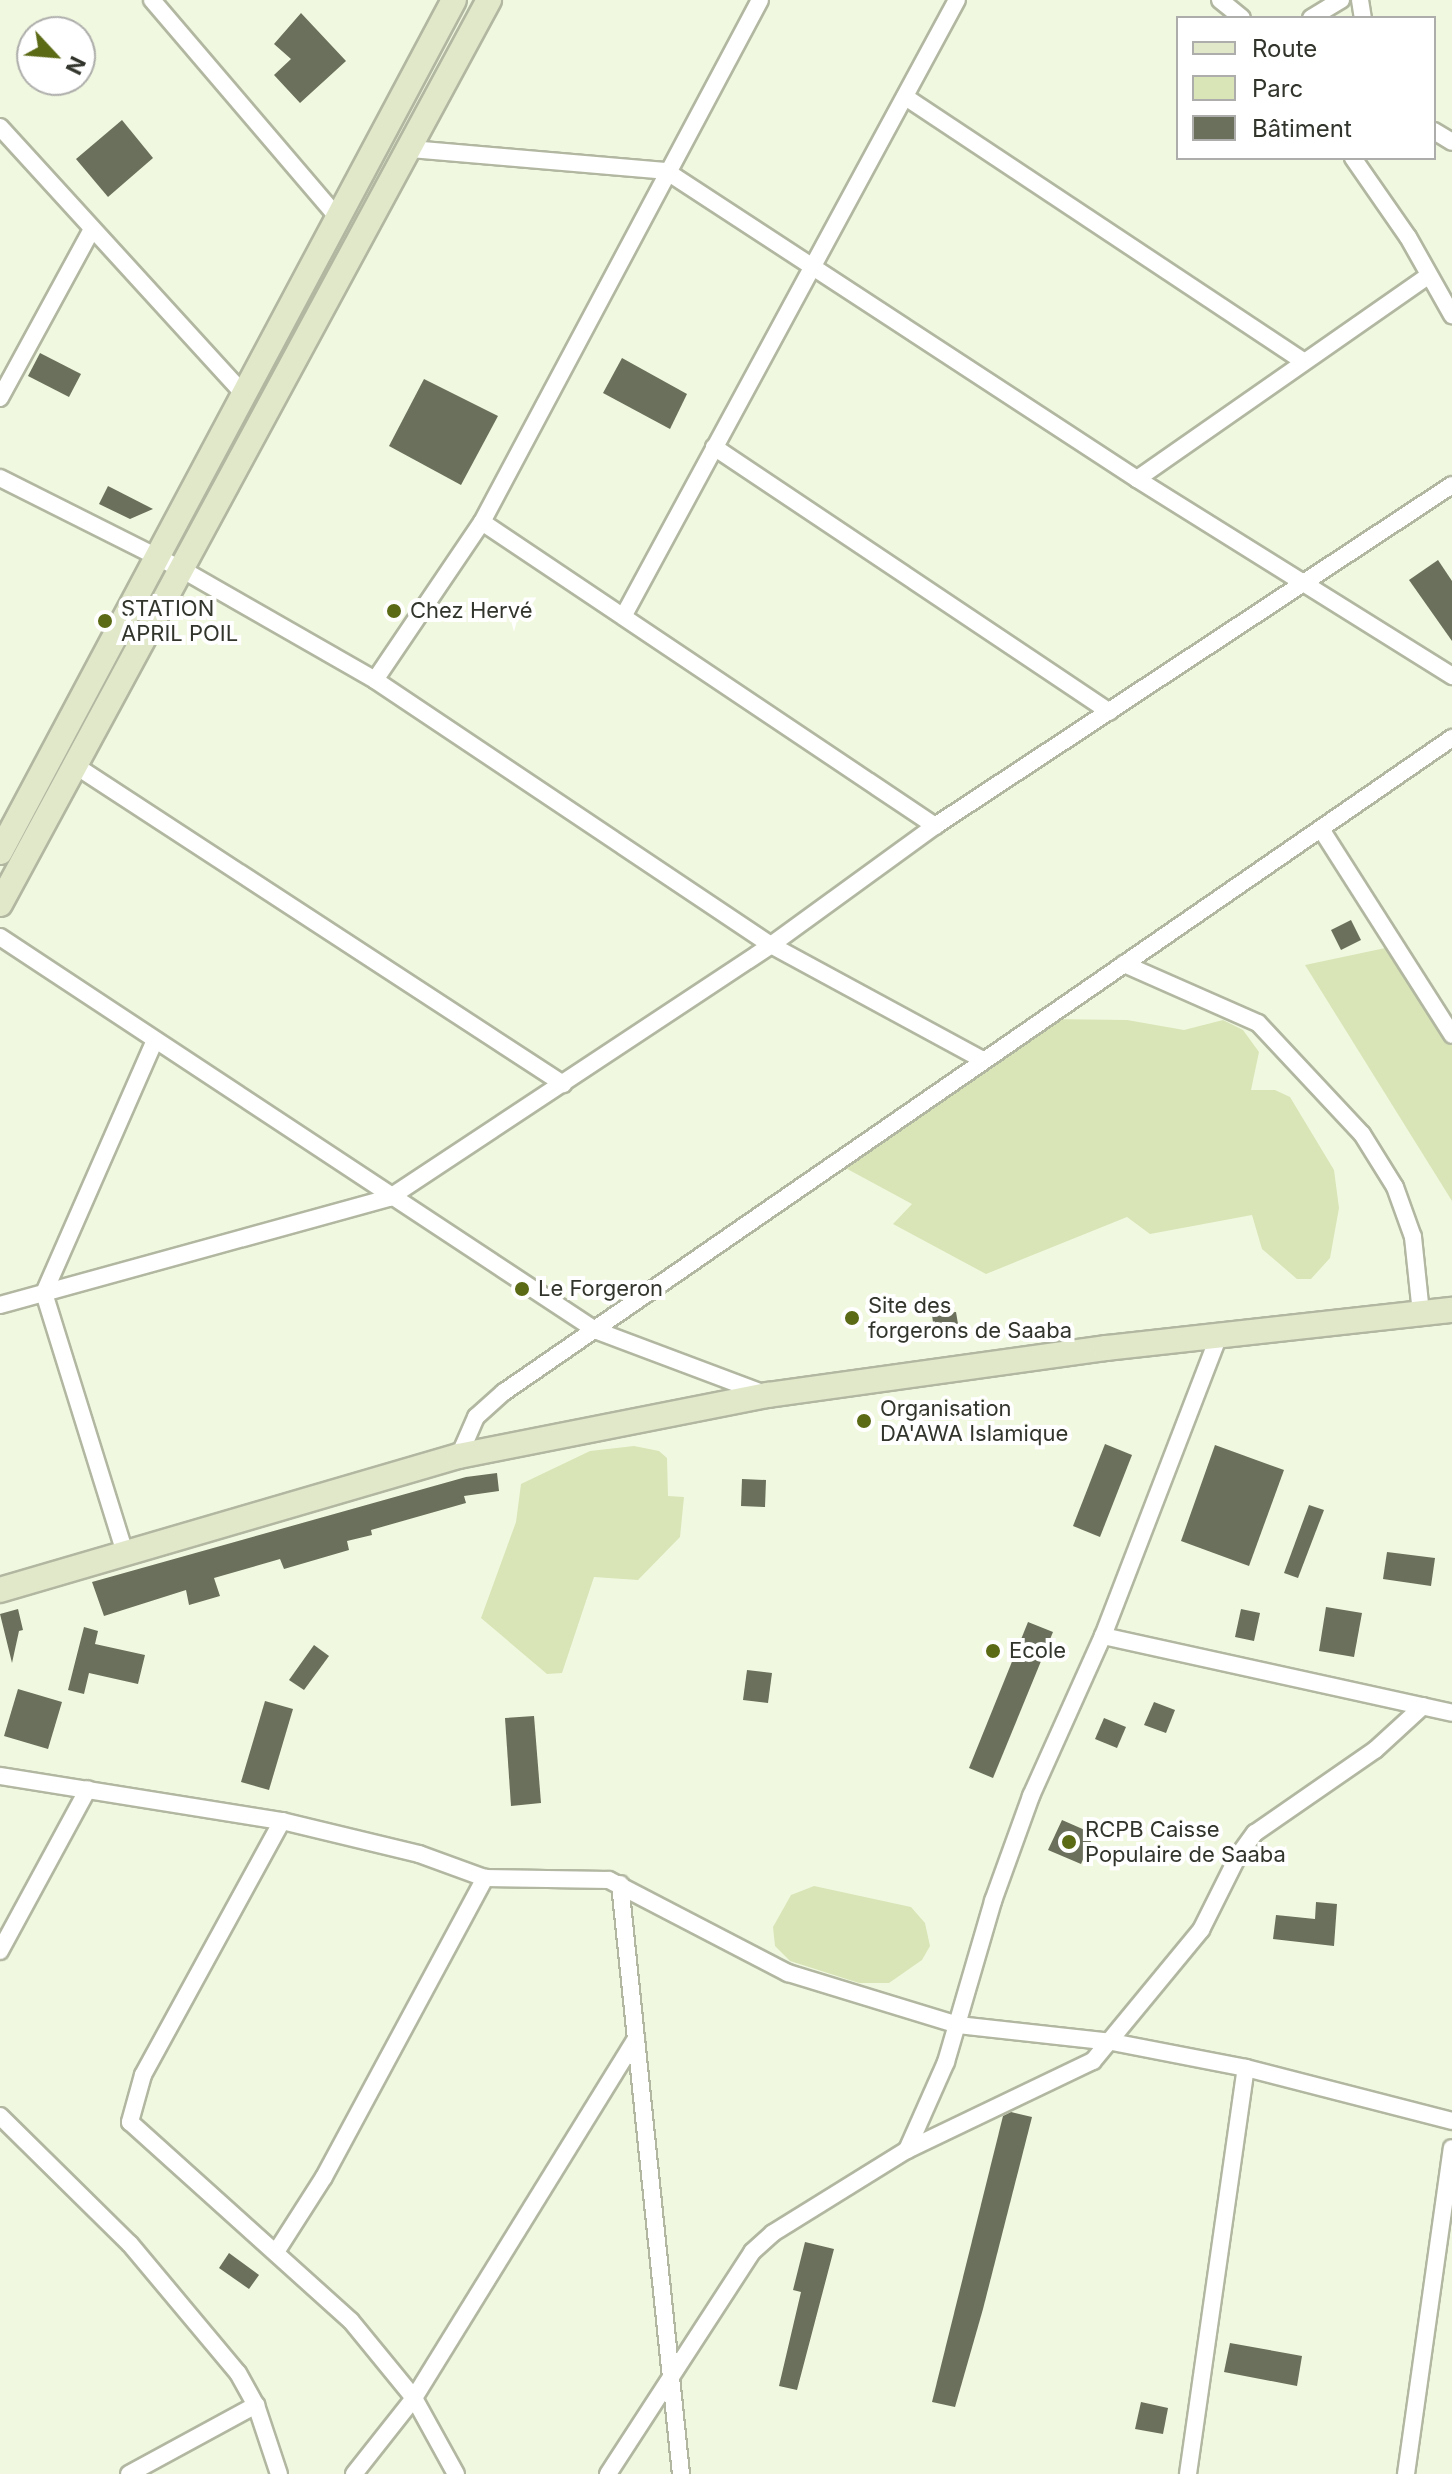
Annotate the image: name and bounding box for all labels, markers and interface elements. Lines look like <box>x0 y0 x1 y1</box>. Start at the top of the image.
north arrow <box>16 16 96 96</box>
legend <box>1176 16 1436 160</box>
text: Route <box>1252 34 1317 63</box>
text: N <box>60 52 91 79</box>
text: Parc <box>1252 74 1303 103</box>
text: Bâtiment <box>1252 114 1352 143</box>
place label: STATION APRIL POIL <box>121 595 238 646</box>
place label: Chez Hervé <box>410 598 532 624</box>
marker: Chez Hervé <box>385 602 403 620</box>
marker: STATION APRIL POIL <box>96 612 114 630</box>
place label: Le Forgeron <box>538 1276 663 1302</box>
marker: Le Forgeron <box>513 1280 531 1298</box>
place label: Site des forgerons de Saaba <box>868 1292 1072 1344</box>
marker: Site des forgerons de Saaba <box>843 1309 861 1327</box>
place label: Organisation DA'AWA Islamique <box>880 1395 1068 1446</box>
marker: Organisation DA'AWA Islamique <box>855 1412 873 1430</box>
place label: Ecole <box>1009 1638 1066 1664</box>
marker: Ecole <box>984 1642 1002 1660</box>
place label: RCPB Caisse Populaire de Saaba <box>1085 1816 1286 1868</box>
marker: RCPB Caisse Populaire de Saaba <box>1060 1833 1078 1851</box>

